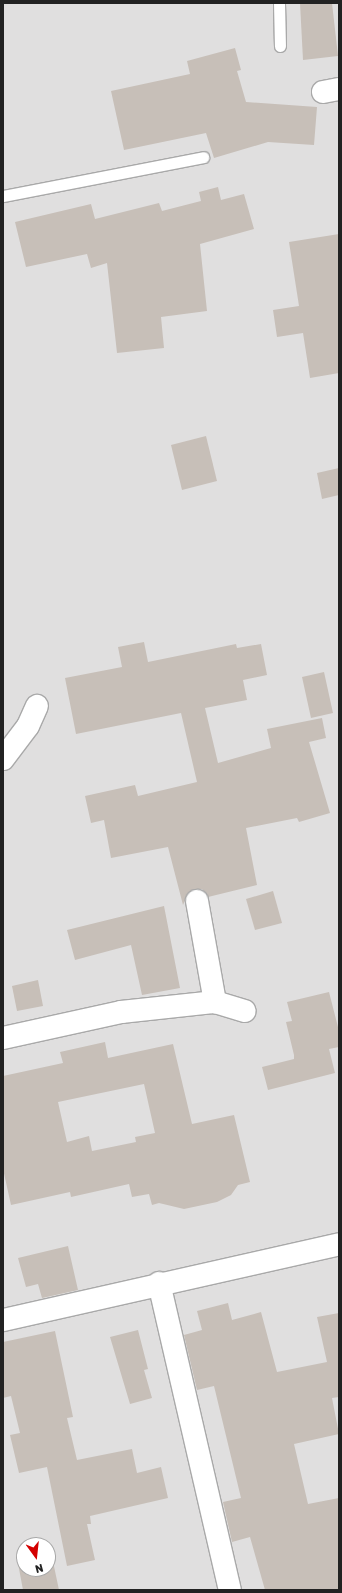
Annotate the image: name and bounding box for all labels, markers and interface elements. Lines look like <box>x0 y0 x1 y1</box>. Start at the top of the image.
north arrow <box>16 1537 56 1577</box>
text: N <box>33 1561 44 1575</box>

